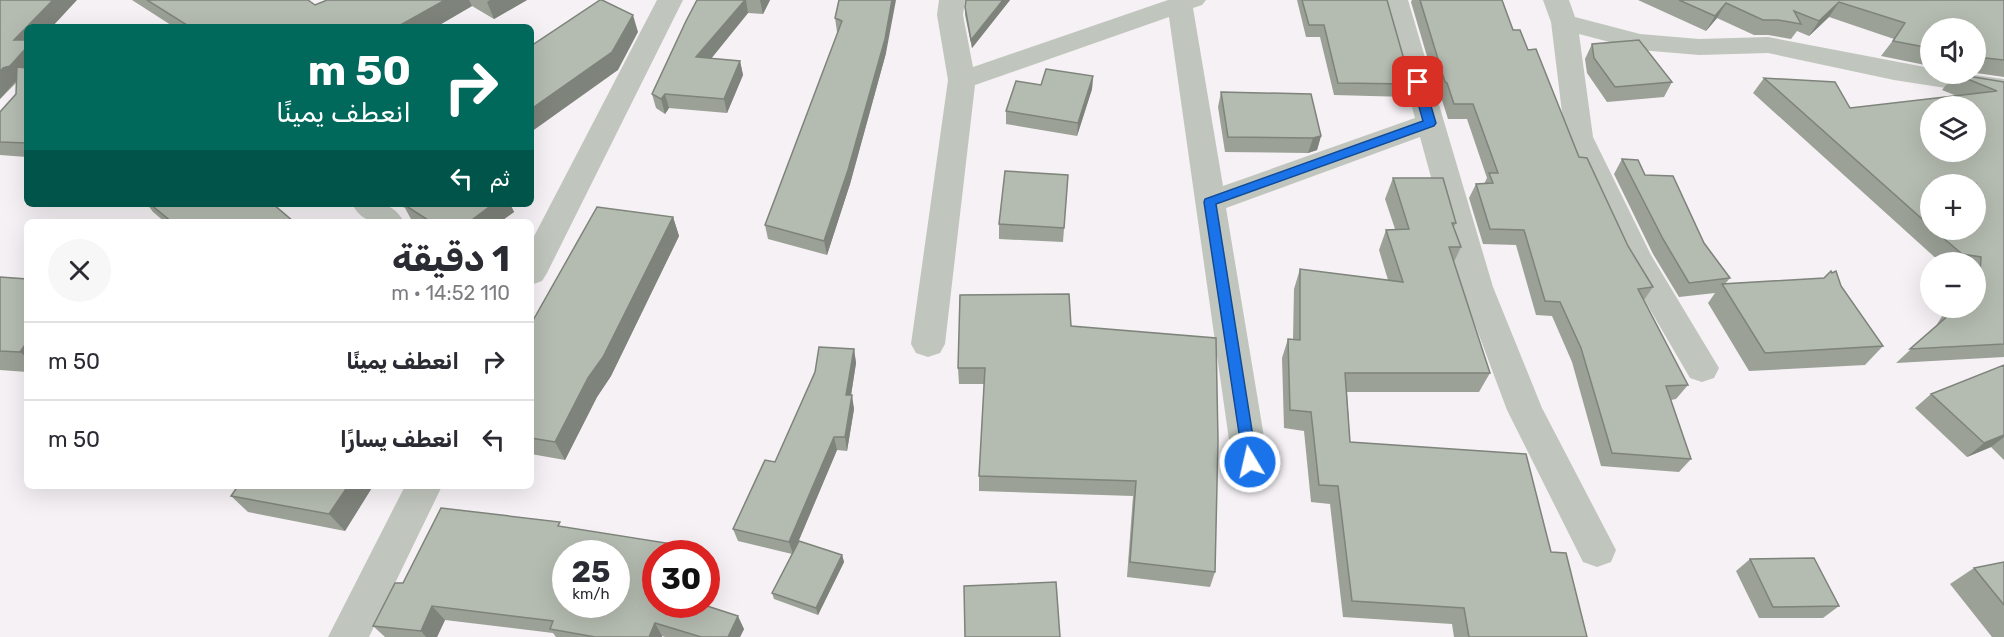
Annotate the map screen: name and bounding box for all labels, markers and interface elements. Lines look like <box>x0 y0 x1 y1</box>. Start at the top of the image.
map controls <box>1920 18 1986 318</box>
button: sound <box>1920 18 1986 84</box>
text: 50 m <box>308 46 411 96</box>
icon: right <box>432 48 510 126</box>
pin <box>1392 56 1443 107</box>
icon: arrive <box>1401 65 1434 98</box>
button: layers <box>1920 96 1986 162</box>
text: انعطف يمينًا <box>276 97 411 129</box>
icon: left <box>445 162 478 195</box>
text: ثم <box>490 165 510 192</box>
button: + <box>1920 174 1986 240</box>
text: 1 دقيقة <box>392 237 510 280</box>
button: close <box>48 239 111 302</box>
button: − <box>1920 252 1986 318</box>
text: 110 m · 14:52 <box>391 281 510 305</box>
icon: right <box>477 345 510 378</box>
text: 50 m <box>48 348 100 375</box>
text: انعطف يمينًا <box>346 348 459 375</box>
icon: left <box>477 423 510 456</box>
text: 50 m <box>48 426 100 453</box>
text: انعطف يسارًا <box>340 426 459 453</box>
position arrow <box>1218 430 1282 494</box>
speed limit sign: 30 <box>642 540 720 618</box>
text: 25 <box>572 554 610 590</box>
text: km/h <box>572 585 610 603</box>

